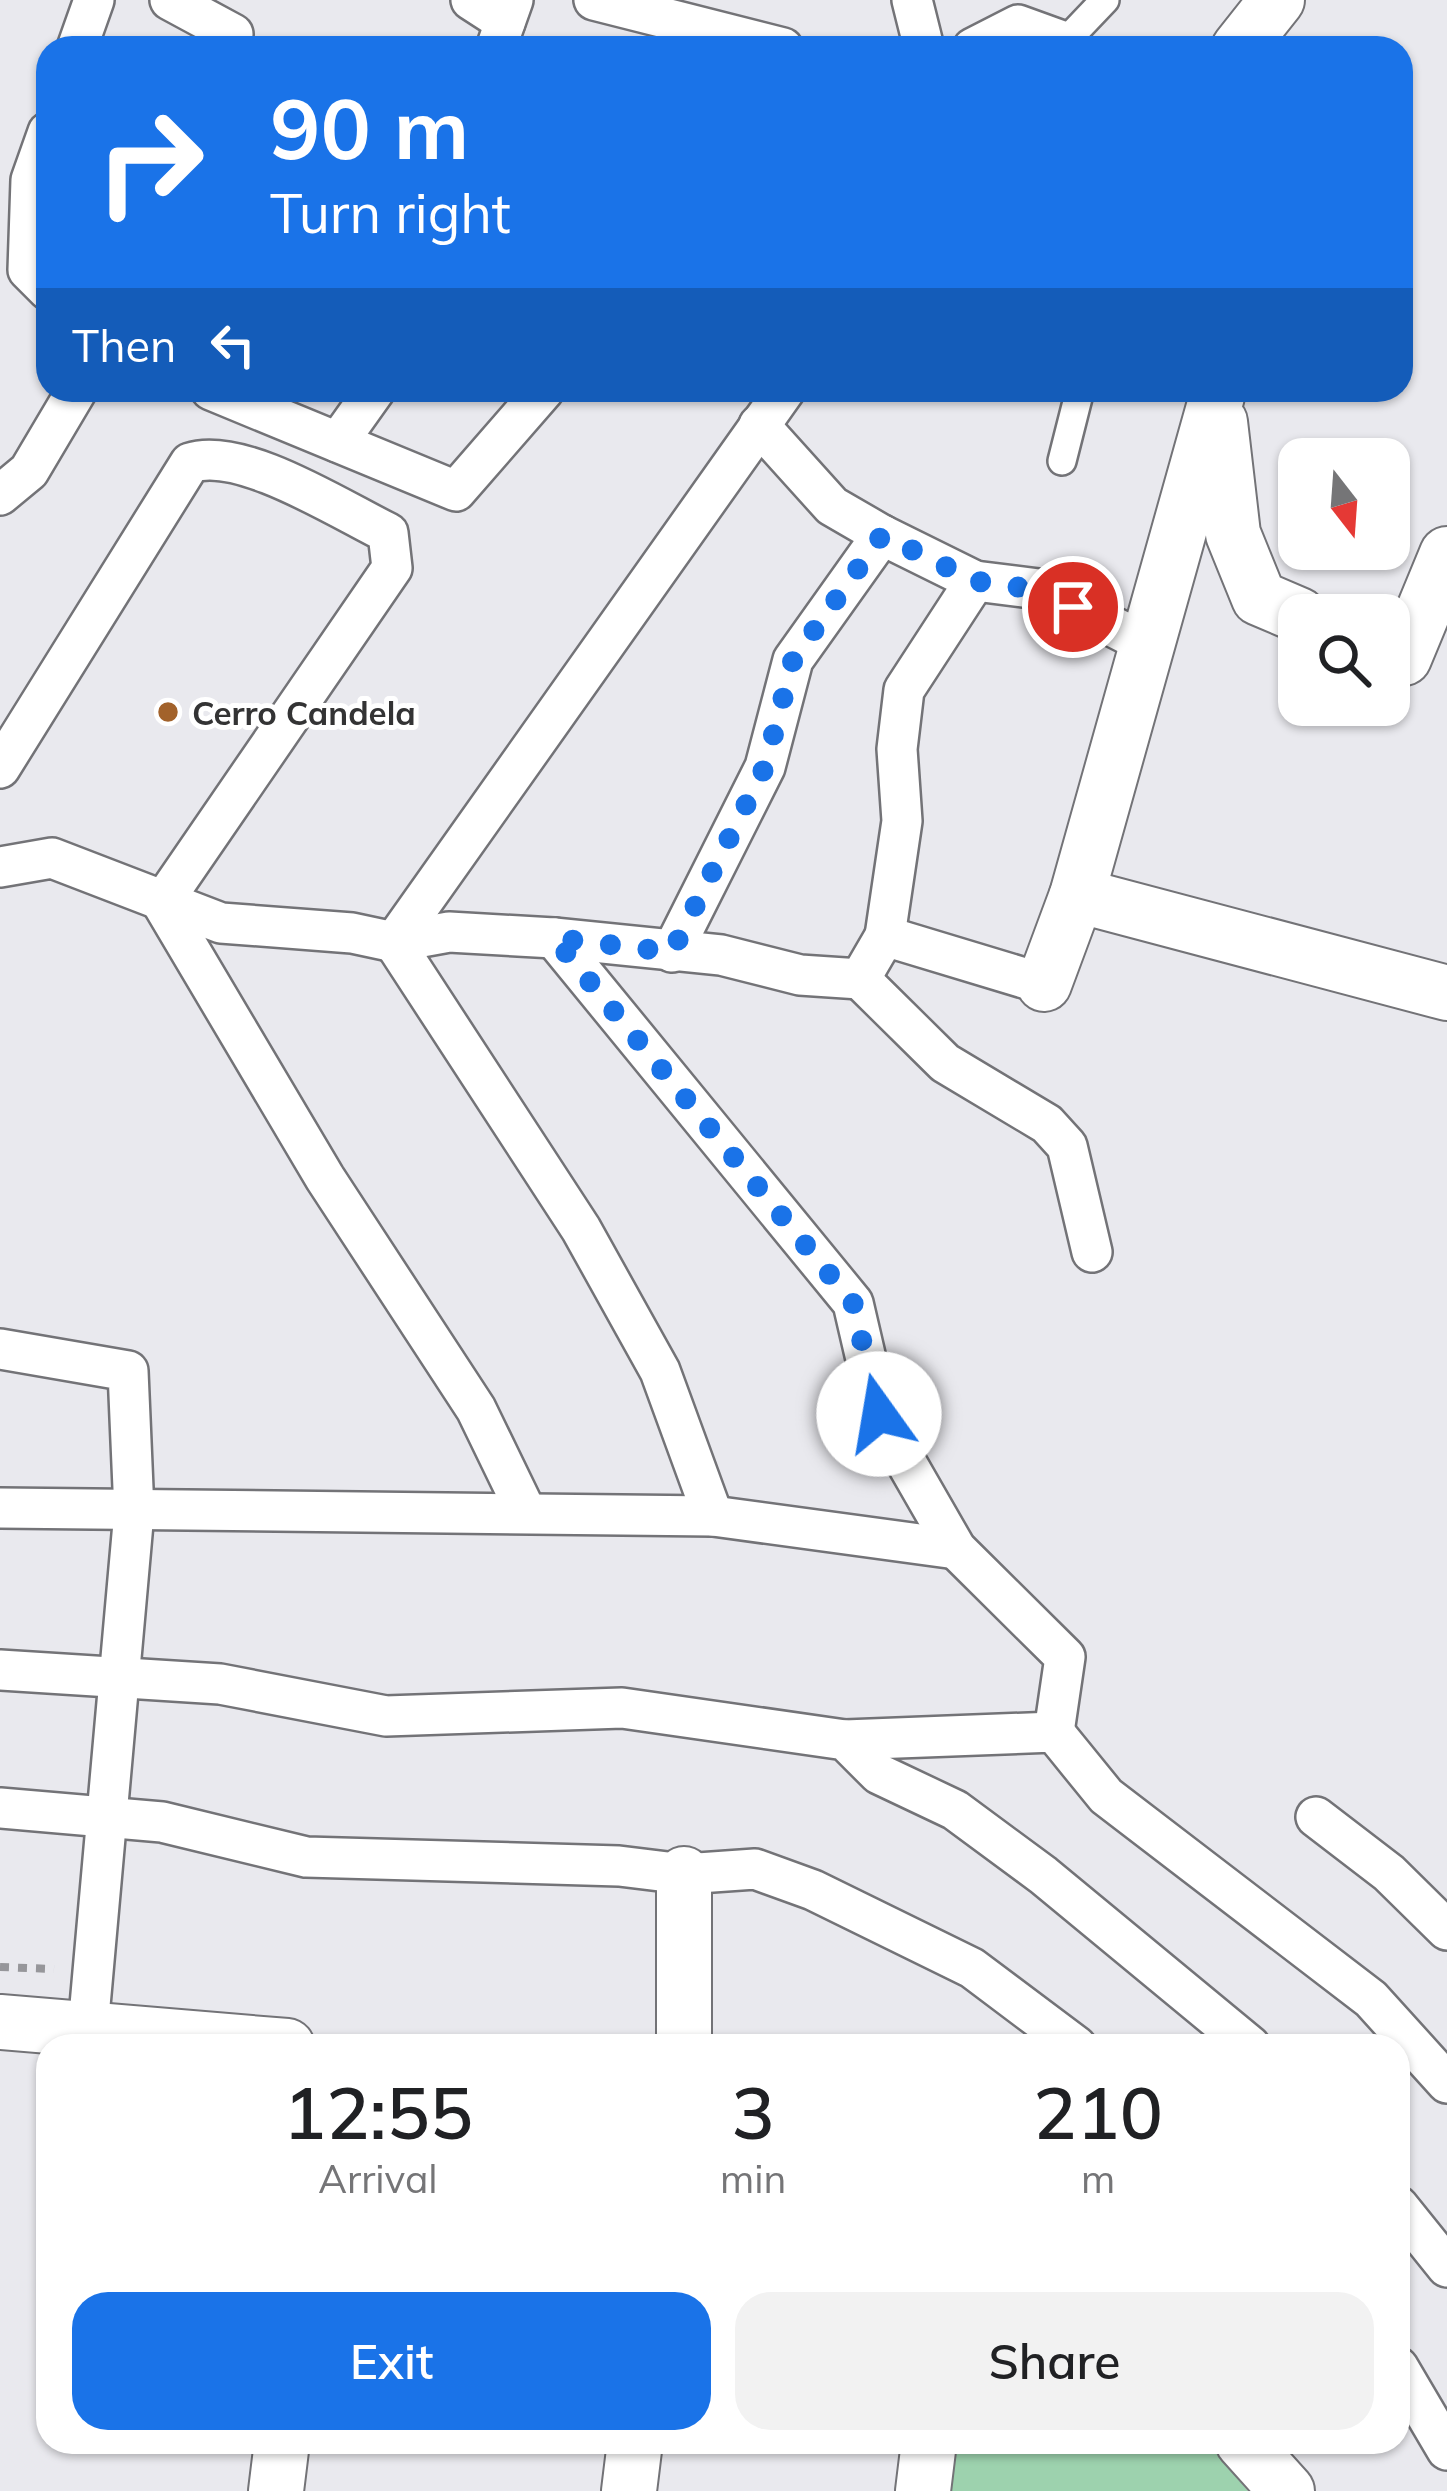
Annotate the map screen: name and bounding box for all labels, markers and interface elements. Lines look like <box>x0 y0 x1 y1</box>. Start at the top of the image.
text: 90 m <box>270 75 469 180</box>
icon: right <box>72 84 228 240</box>
text: Turn right <box>270 179 511 247</box>
icon: left <box>200 312 266 378</box>
text: Then <box>72 317 176 373</box>
north arrow <box>1278 438 1410 570</box>
map controls <box>1278 438 1410 726</box>
pin <box>1022 556 1124 658</box>
icon: arrive <box>1040 574 1106 640</box>
button: search <box>1278 594 1410 726</box>
place label: Cerro Candela <box>192 692 416 733</box>
marker: Cerro Candela <box>155 699 181 725</box>
position arrow <box>816 1351 942 1477</box>
text: 12:55 <box>283 2067 473 2157</box>
text: 3 <box>732 2067 775 2157</box>
text: 210 <box>1033 2067 1163 2157</box>
text: Arrival <box>318 2154 438 2203</box>
text: min <box>720 2154 786 2203</box>
text: m <box>1081 2154 1115 2203</box>
button: Exit <box>72 2292 711 2430</box>
button: Share <box>735 2292 1374 2430</box>

